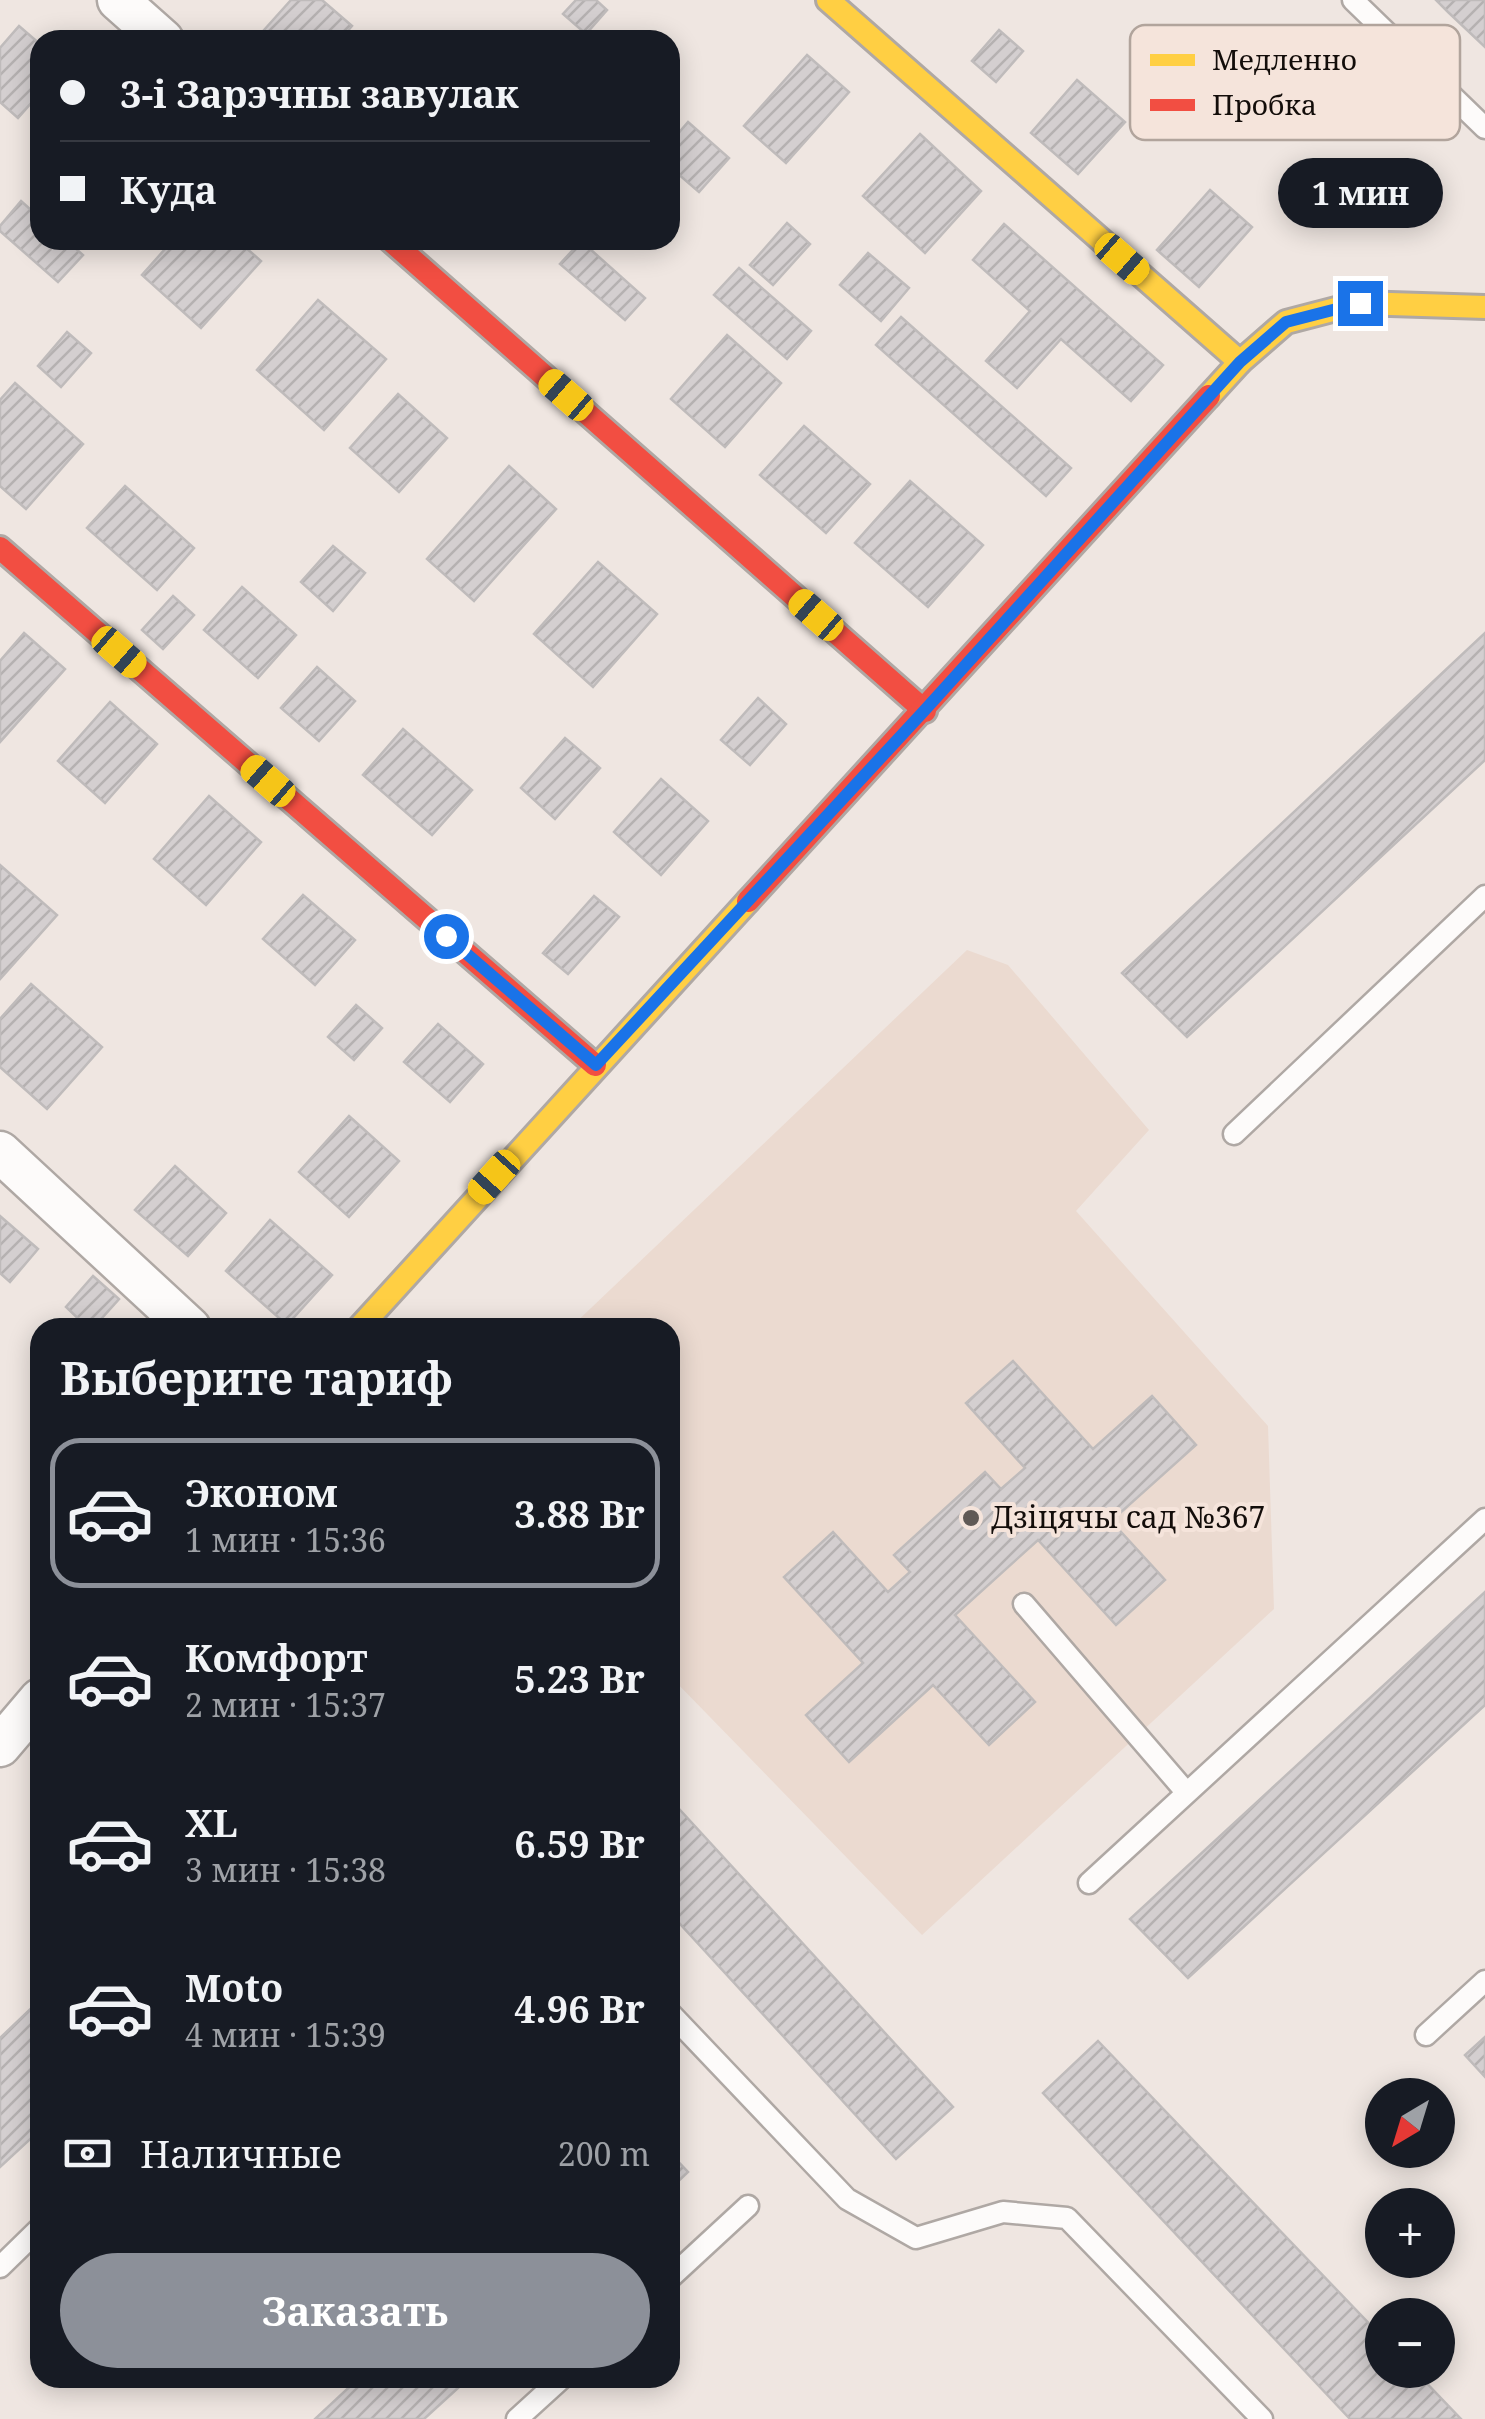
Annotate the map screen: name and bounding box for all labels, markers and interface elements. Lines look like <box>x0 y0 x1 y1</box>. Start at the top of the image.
legend <box>1130 25 1460 140</box>
text: Медленно <box>1212 40 1357 78</box>
text: 3-і Зарэчны завулак <box>120 67 519 119</box>
text: Пробка <box>1212 85 1317 123</box>
callout: 1 мин <box>1278 158 1442 228</box>
text: Куда <box>120 163 217 215</box>
text: 1 мин <box>1312 171 1409 214</box>
car <box>1090 228 1154 290</box>
route end <box>1338 281 1383 326</box>
car <box>534 364 598 426</box>
car <box>784 584 848 646</box>
car <box>87 621 151 683</box>
car <box>236 750 300 812</box>
route start <box>424 914 469 959</box>
car <box>463 1145 525 1209</box>
text: Выберите тариф <box>60 1347 453 1408</box>
text: Эконом <box>185 1466 338 1518</box>
icon: car <box>65 1468 155 1558</box>
text: 3.88 Br <box>514 1487 645 1539</box>
place label: Дзіцячы сад №367 <box>991 1496 1265 1537</box>
marker: Дзіцячы сад №367 <box>960 1507 982 1529</box>
text: 1 мин · 15:36 <box>185 1518 386 1561</box>
text: Комфорт <box>185 1631 368 1683</box>
icon: car <box>65 1633 155 1723</box>
text: 5.23 Br <box>514 1652 645 1704</box>
text: 2 мин · 15:37 <box>185 1683 386 1726</box>
text: XL <box>185 1796 238 1848</box>
icon: car <box>65 1798 155 1888</box>
text: 6.59 Br <box>514 1817 645 1869</box>
text: 3 мин · 15:38 <box>185 1848 386 1891</box>
text: Moto <box>185 1961 283 2013</box>
icon: car <box>65 1963 155 2053</box>
text: 4.96 Br <box>514 1982 645 2034</box>
text: 4 мин · 15:39 <box>185 2013 386 2056</box>
north arrow <box>1365 2078 1455 2168</box>
map controls <box>1365 2078 1455 2388</box>
icon: cash <box>60 2126 115 2181</box>
text: Наличные <box>140 2127 342 2179</box>
text: 200 m <box>558 2132 650 2175</box>
button: + <box>1365 2188 1455 2278</box>
button: Заказать <box>60 2253 650 2368</box>
button: − <box>1365 2298 1455 2388</box>

